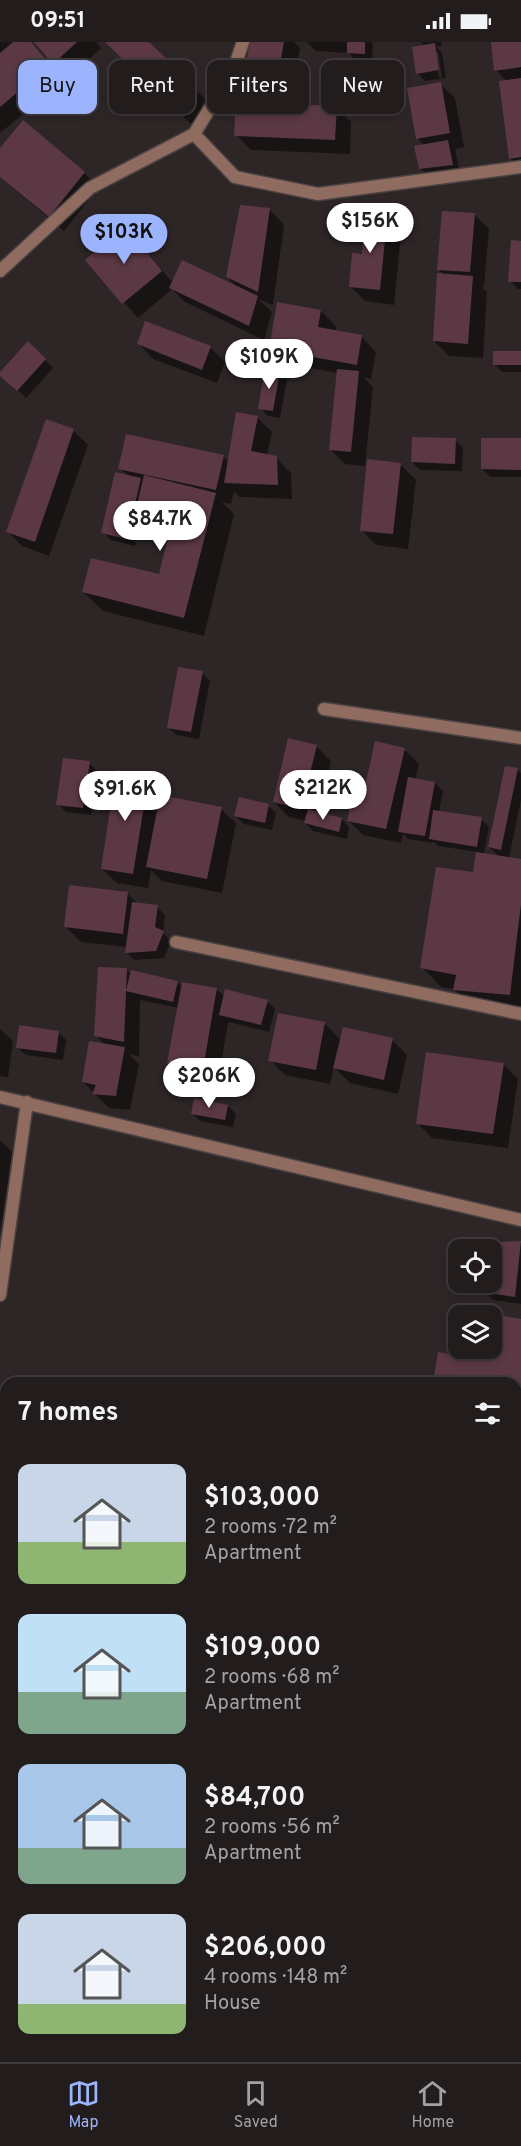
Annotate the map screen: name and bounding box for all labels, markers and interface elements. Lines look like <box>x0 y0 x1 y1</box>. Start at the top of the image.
text: 09:51 <box>30 8 86 35</box>
chip: Buy <box>18 60 97 114</box>
chip: Rent <box>109 60 195 114</box>
chip: Filters <box>207 60 309 114</box>
chip: New <box>321 60 404 114</box>
pin: $156K <box>328 203 412 254</box>
text: $156K <box>341 209 399 235</box>
pin: $103K <box>82 214 166 265</box>
text: $103K <box>94 220 154 246</box>
pin: $109K <box>227 339 311 390</box>
text: $109K <box>239 345 299 371</box>
pin: $84.7K <box>111 501 209 552</box>
text: $84.7K <box>127 507 193 533</box>
pin: $212K <box>281 770 365 821</box>
pin: $91.6K <box>76 771 174 822</box>
text: $212K <box>294 776 352 802</box>
text: $91.6K <box>93 777 157 803</box>
pin: $206K <box>167 1058 251 1109</box>
text: $206K <box>177 1064 241 1090</box>
map controls <box>448 1239 502 1359</box>
button: locate <box>448 1239 502 1293</box>
button: layers <box>448 1305 502 1359</box>
text: 7 homes <box>18 1397 118 1430</box>
icon: filters <box>471 1397 504 1430</box>
text: $103,000 <box>204 1482 320 1515</box>
icon: home <box>66 1488 138 1560</box>
text: 2 rooms · 72 m² <box>204 1515 337 1541</box>
text: Apartment <box>204 1541 302 1567</box>
text: $109,000 <box>204 1632 321 1665</box>
icon: home <box>66 1638 138 1710</box>
text: 2 rooms · 68 m² <box>204 1665 340 1691</box>
text: Apartment <box>204 1691 302 1717</box>
text: $84,700 <box>204 1782 305 1815</box>
icon: home <box>66 1788 138 1860</box>
text: 2 rooms · 56 m² <box>204 1815 340 1841</box>
text: Apartment <box>204 1841 302 1867</box>
text: $206,000 <box>204 1932 327 1965</box>
icon: home <box>66 1938 138 2010</box>
text: 4 rooms · 148 m² <box>204 1965 347 1991</box>
text: House <box>204 1991 260 2017</box>
tab: Map <box>67 2077 100 2133</box>
tab: Saved <box>234 2077 278 2133</box>
tab: Home <box>412 2077 454 2133</box>

